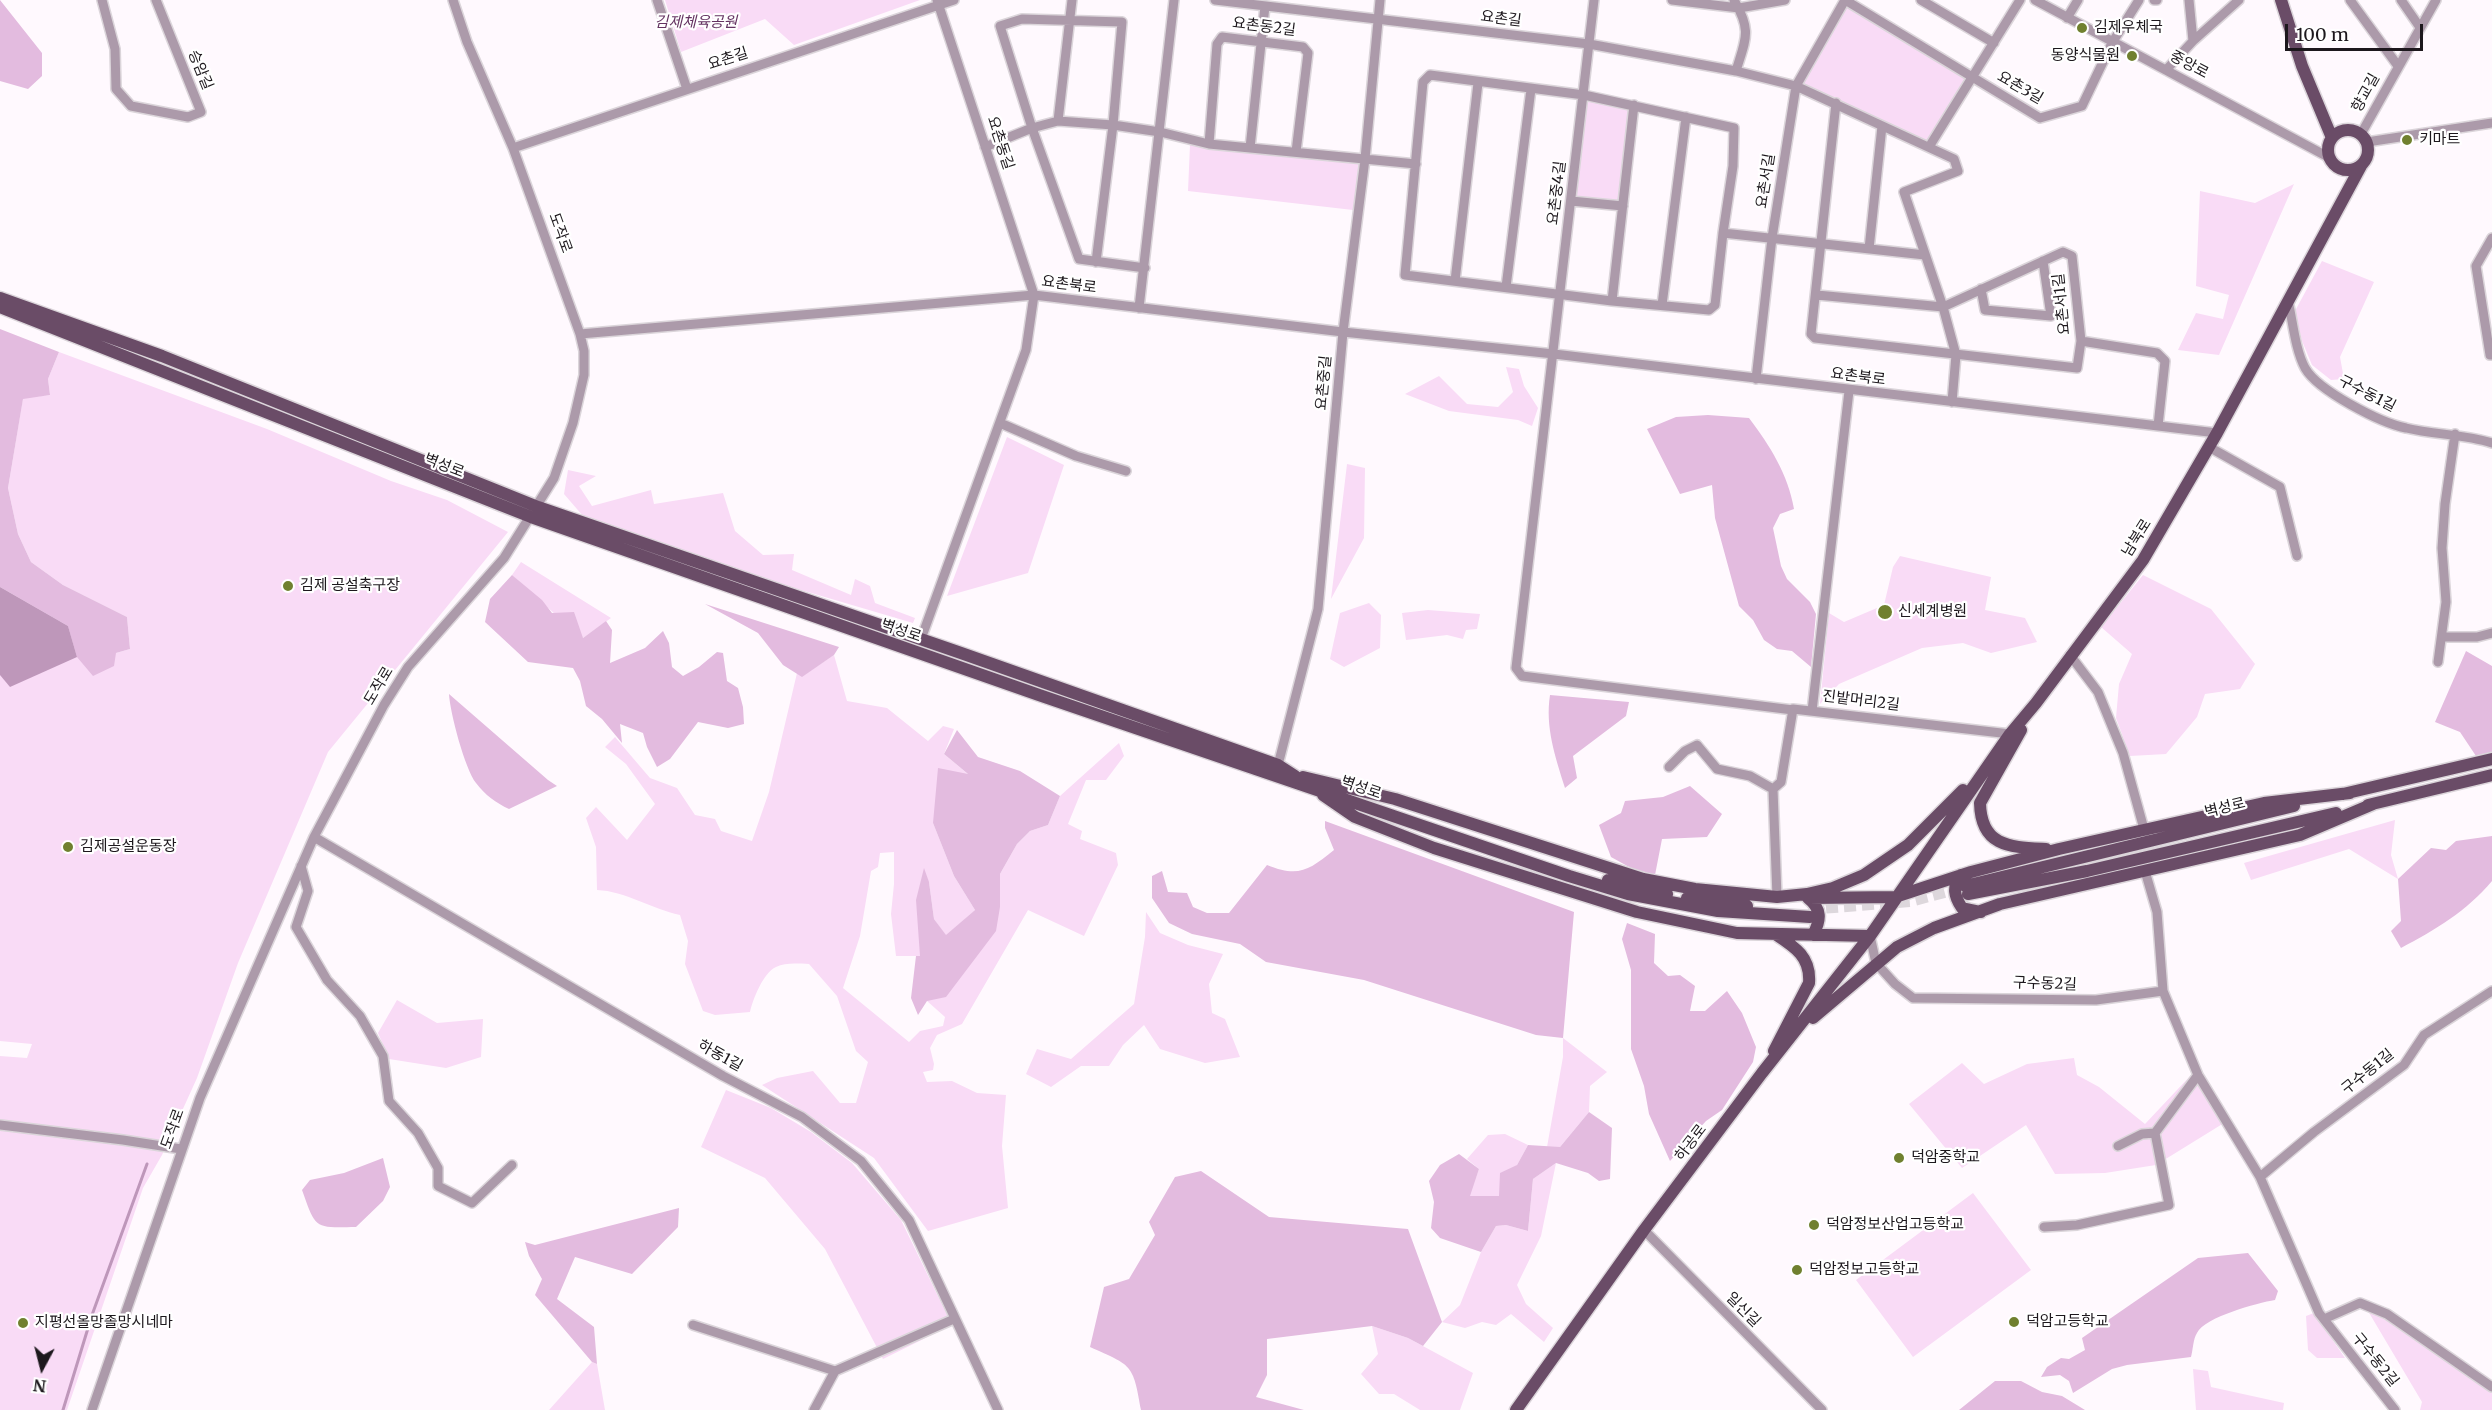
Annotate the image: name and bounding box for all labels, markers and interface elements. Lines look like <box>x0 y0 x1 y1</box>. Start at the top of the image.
street label: 요촌길 <box>1479 8 1523 30</box>
scale bar <box>2288 12 2426 50</box>
park label: 김제체육공원 <box>655 14 737 32</box>
street label: 요촌동2길 <box>1231 14 1297 40</box>
place label: 김제우체국 <box>2094 19 2163 37</box>
marker: 김제우체국 <box>2075 21 2089 35</box>
text: 100 m <box>2296 23 2349 46</box>
street label: 요촌길 <box>706 44 750 74</box>
street label: 승암길 <box>184 47 216 93</box>
place label: 동양식물원 <box>2051 47 2120 65</box>
street label: 중앙로 <box>2166 47 2212 83</box>
marker: 동양식물원 <box>2125 49 2139 63</box>
street label: 요촌3길 <box>1994 68 2046 108</box>
street label: 향교길 <box>2348 71 2384 115</box>
street label: 요촌동길 <box>983 114 1017 172</box>
place label: 키마트 <box>2419 131 2460 149</box>
marker: 키마트 <box>2400 133 2414 147</box>
street label: 요촌서길 <box>1753 152 1779 210</box>
street label: 요촌중4길 <box>1544 160 1570 226</box>
street label: 도작로 <box>544 210 576 256</box>
street label: 요촌서1길 <box>2050 272 2074 336</box>
street label: 요촌북로 <box>1041 273 1097 297</box>
street label: 요촌중길 <box>1313 355 1335 411</box>
street label: 요촌북로 <box>1830 365 1886 389</box>
street label: 구수동1길 <box>2335 372 2399 416</box>
street label: 벽성로 <box>421 450 467 482</box>
street label: 남북로 <box>2118 516 2156 560</box>
place label: 김제 공설축구장 <box>300 577 400 595</box>
marker: 김제 공설축구장 <box>281 579 295 593</box>
marker: 신세계병원 <box>1876 603 1894 621</box>
place label: 신세계병원 <box>1898 603 1967 621</box>
street label: 벽성로 <box>878 616 924 646</box>
street label: 도작로 <box>361 664 397 708</box>
street label: 진밭머리2길 <box>1821 687 1901 715</box>
street label: 벽성로 <box>1338 773 1384 803</box>
street label: 벽성로 <box>2203 794 2247 822</box>
place label: 김제공설운동장 <box>80 838 177 856</box>
marker: 김제공설운동장 <box>61 840 75 854</box>
street label: 구수동2길 <box>2013 974 2077 994</box>
street label: 하동1길 <box>695 1036 745 1076</box>
street label: 구수동1길 <box>2338 1045 2398 1099</box>
street label: 도작로 <box>157 1106 189 1152</box>
street label: 하공로 <box>1671 1121 1711 1165</box>
place label: 덕암중학교 <box>1911 1149 1980 1167</box>
marker: 덕암중학교 <box>1892 1151 1906 1165</box>
place label: 덕암정보산업고등학교 <box>1826 1216 1964 1234</box>
marker: 덕암정보산업고등학교 <box>1807 1218 1821 1232</box>
place label: 덕암정보고등학교 <box>1809 1261 1919 1279</box>
marker: 덕암정보고등학교 <box>1790 1263 1804 1277</box>
street label: 일신길 <box>1722 1289 1764 1331</box>
place label: 덕암고등학교 <box>2026 1313 2109 1331</box>
place label: 지평선올망졸망시네마 <box>35 1314 173 1332</box>
marker: 덕암고등학교 <box>2007 1315 2021 1329</box>
marker: 지평선올망졸망시네마 <box>16 1316 30 1330</box>
street label: 구수동2길 <box>2348 1329 2402 1391</box>
north arrow <box>12 1338 72 1398</box>
text: N <box>32 1375 47 1397</box>

